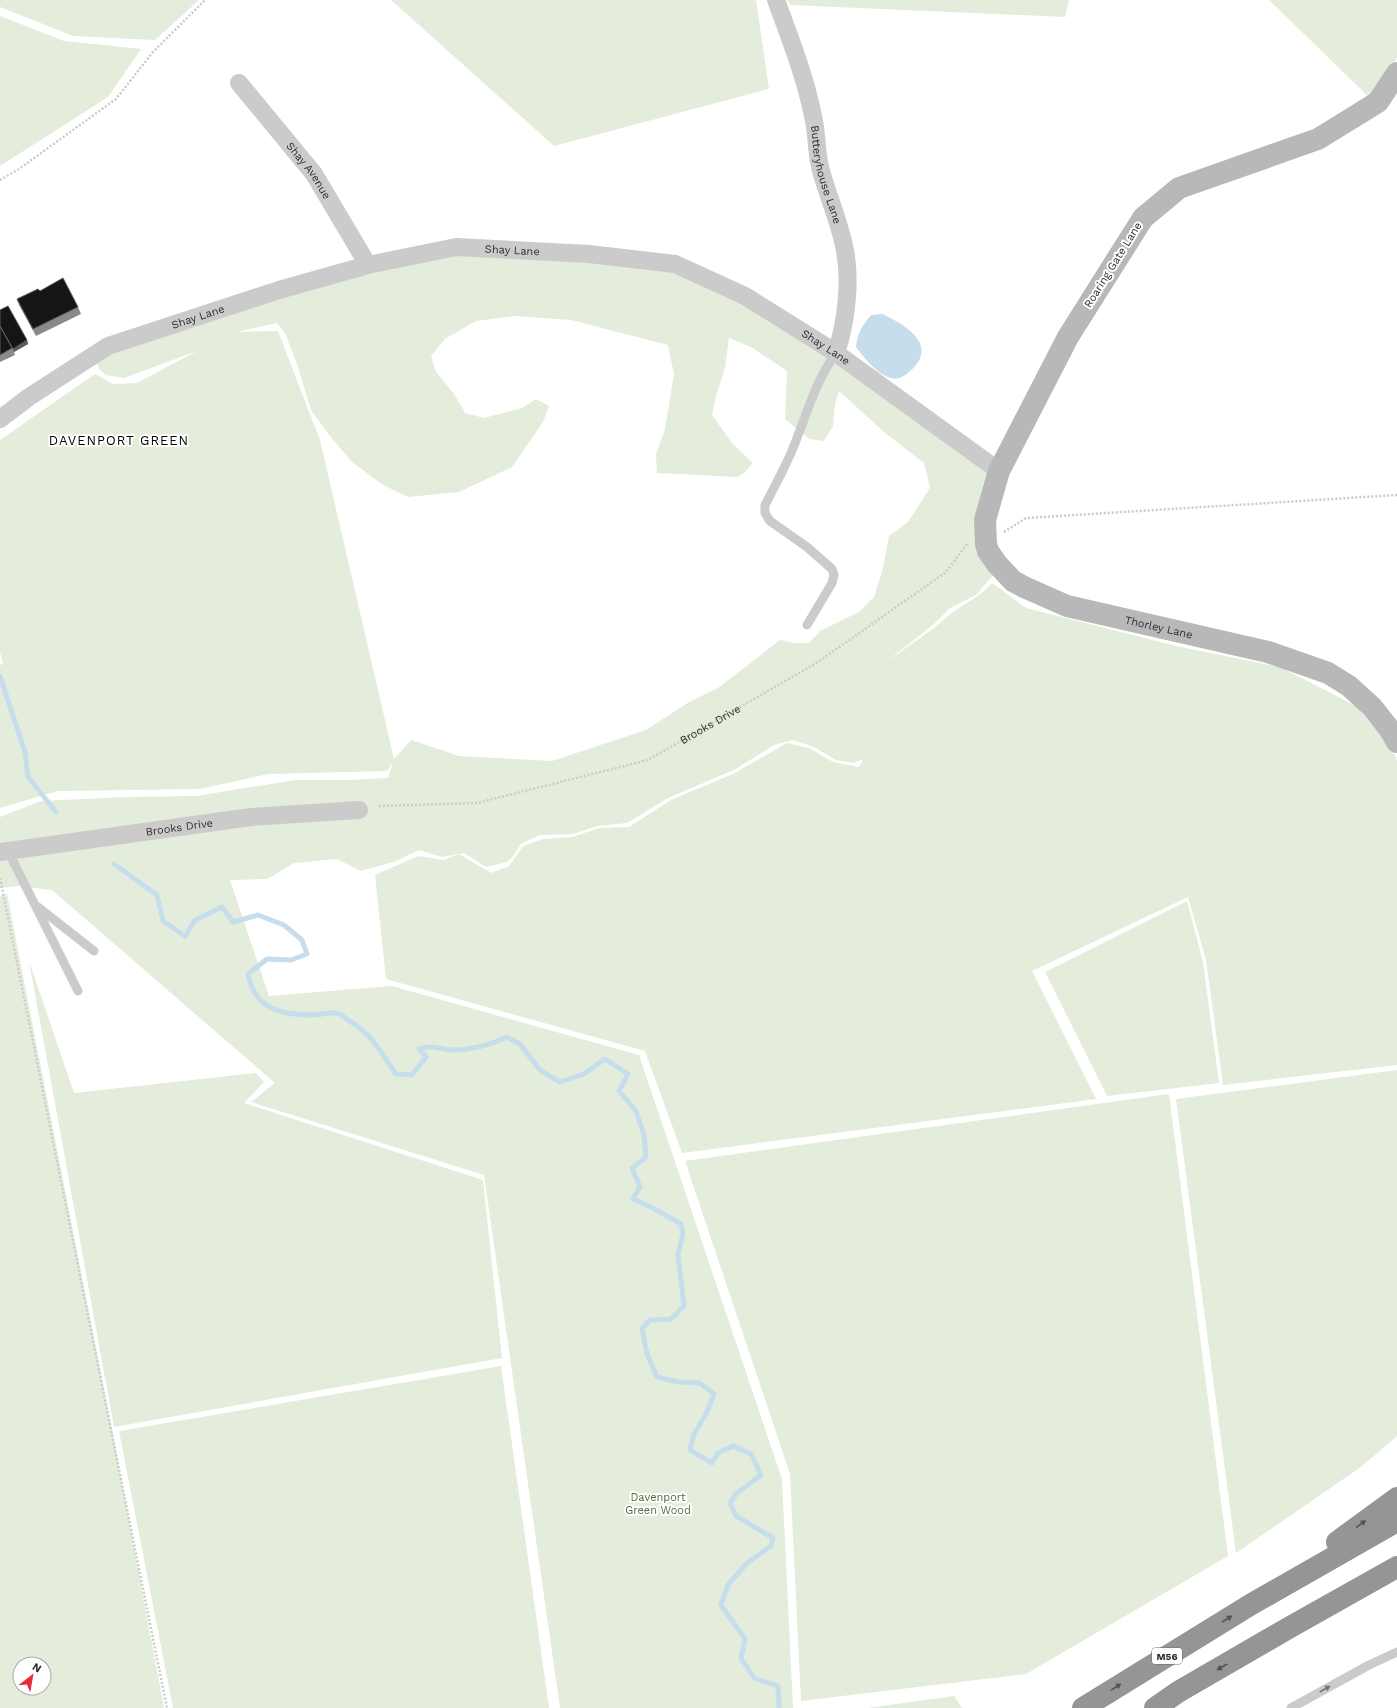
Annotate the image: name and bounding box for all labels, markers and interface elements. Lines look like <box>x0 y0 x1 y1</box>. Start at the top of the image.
street label: Butteryhouse Lane <box>808 125 844 225</box>
street label: Shay Avenue <box>284 139 334 201</box>
street label: Roaring Gate Lane <box>1081 220 1145 310</box>
street label: Shay Lane <box>485 242 540 258</box>
street label: Shay Lane <box>170 302 226 331</box>
street label: Shay Lane <box>799 327 853 367</box>
district label: DAVENPORT GREEN <box>49 433 189 448</box>
street label: Thorley Lane <box>1124 613 1194 641</box>
street label: Brooks Drive <box>677 702 743 747</box>
street label: Brooks Drive <box>145 816 214 838</box>
park label: Davenport Green Wood <box>625 1491 691 1517</box>
one-way arrow <box>1355 1520 1366 1528</box>
one-way arrow <box>1221 1615 1233 1622</box>
road number: M56 <box>1152 1648 1182 1664</box>
north arrow <box>12 1656 52 1696</box>
text: N <box>30 1660 44 1676</box>
one-way arrow <box>1216 1663 1228 1670</box>
one-way arrow <box>1111 1684 1122 1691</box>
one-way arrow <box>1319 1685 1331 1692</box>

